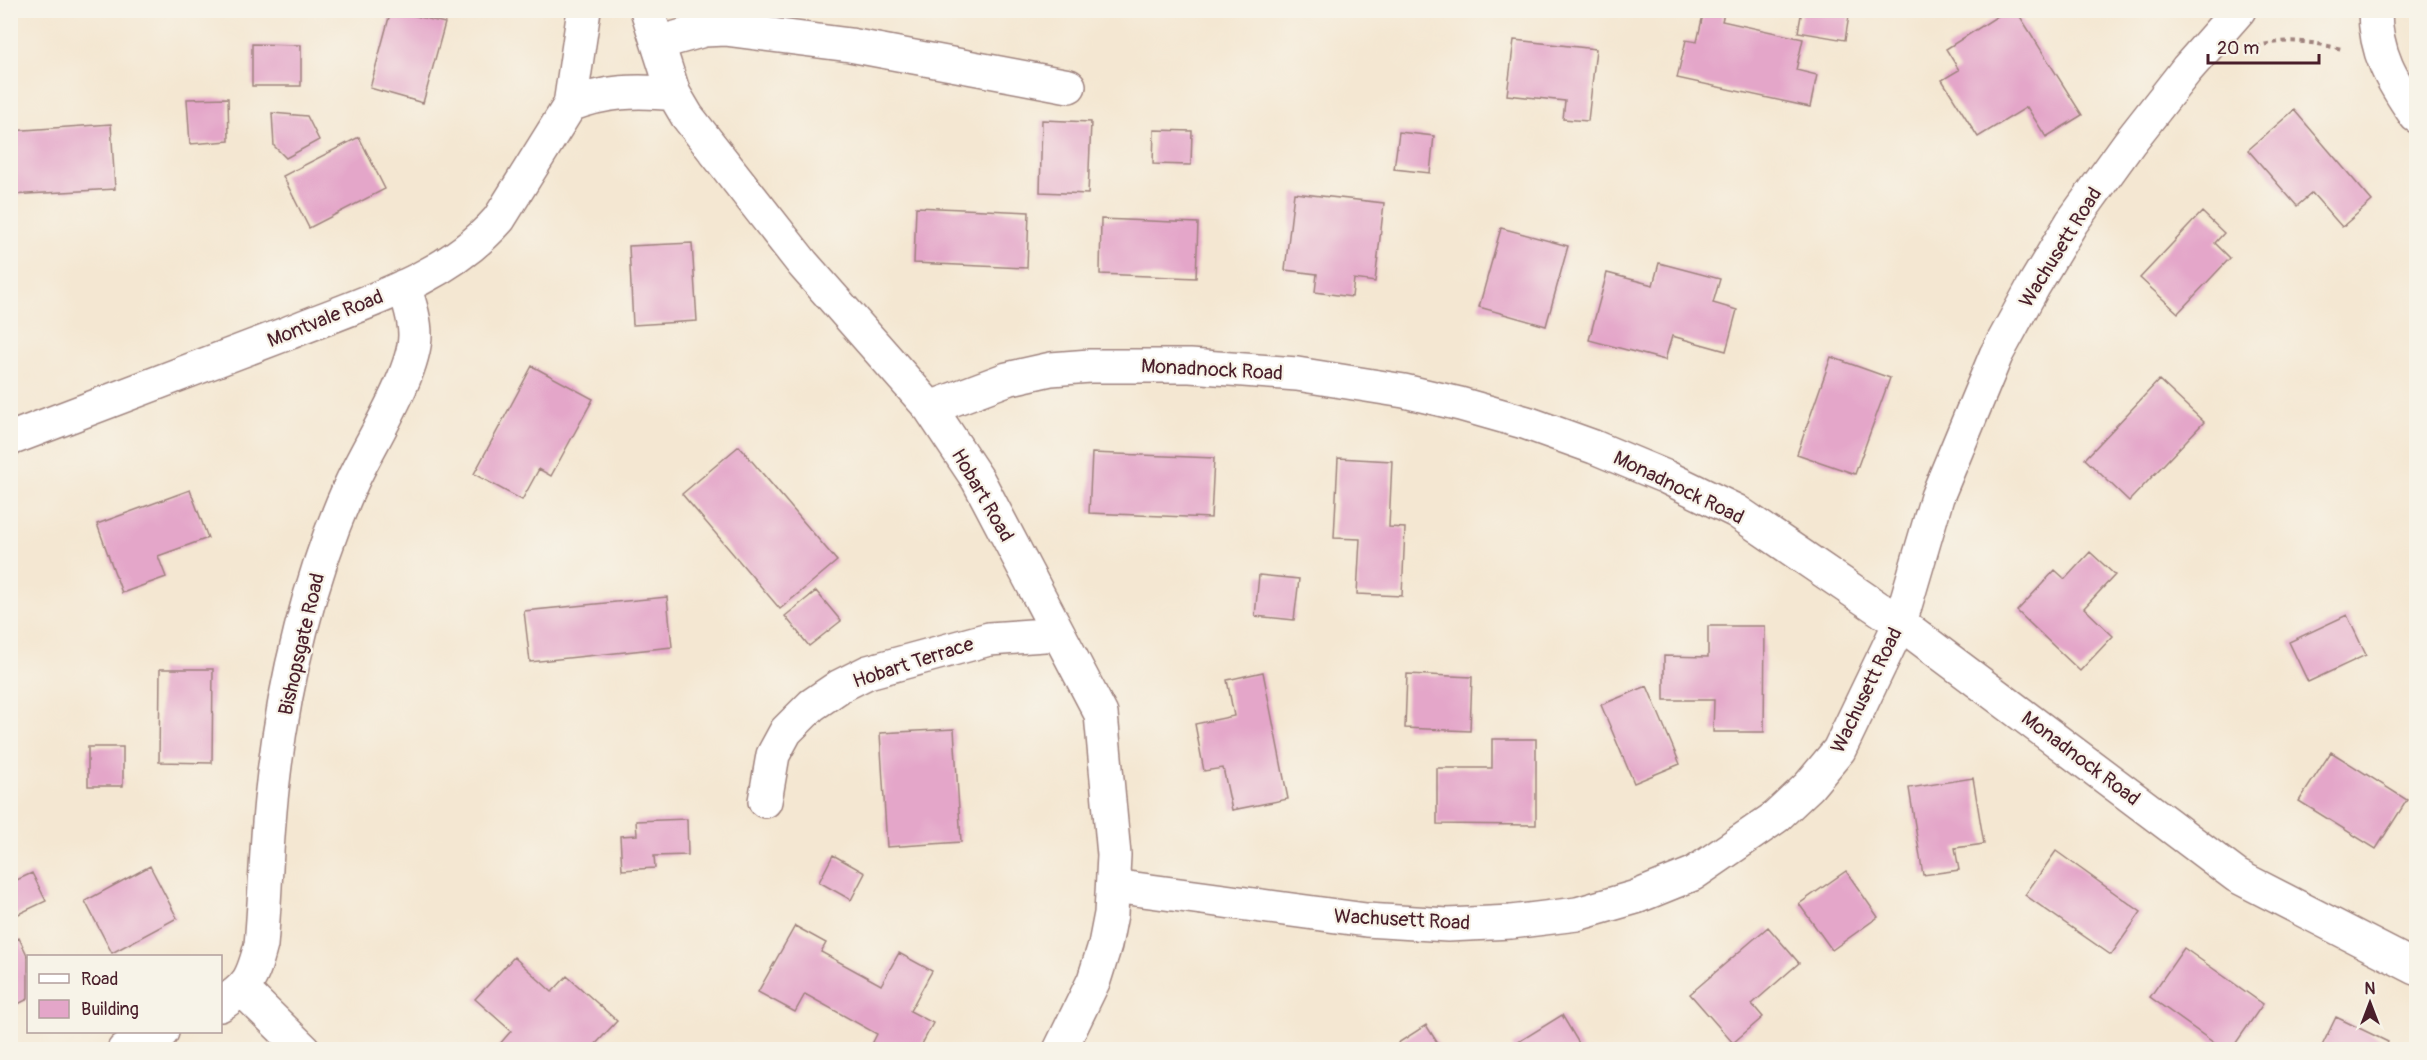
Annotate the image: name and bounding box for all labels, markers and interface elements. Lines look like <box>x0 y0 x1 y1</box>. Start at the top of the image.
scale bar <box>2208 27 2319 65</box>
text: 20 m <box>2217 37 2259 60</box>
street label: Wachusett Road <box>2014 183 2107 312</box>
street label: Montvale Road <box>264 284 387 353</box>
street label: Monadnock Road <box>1140 353 1284 386</box>
street label: Hobart Road <box>946 444 1019 546</box>
street label: Monadnock Road <box>1609 445 1748 530</box>
street label: Bishopsgate Road <box>273 571 330 718</box>
street label: Wachusett Road <box>1825 623 1908 757</box>
street label: Hobart Terrace <box>850 631 977 694</box>
street label: Monadnock Road <box>2016 706 2145 811</box>
street label: Wachusett Road <box>1333 903 1471 936</box>
legend <box>27 955 222 1033</box>
text: Road <box>81 968 118 991</box>
north arrow <box>2340 973 2400 1033</box>
text: N <box>2365 979 2376 999</box>
text: Building <box>81 998 139 1021</box>

